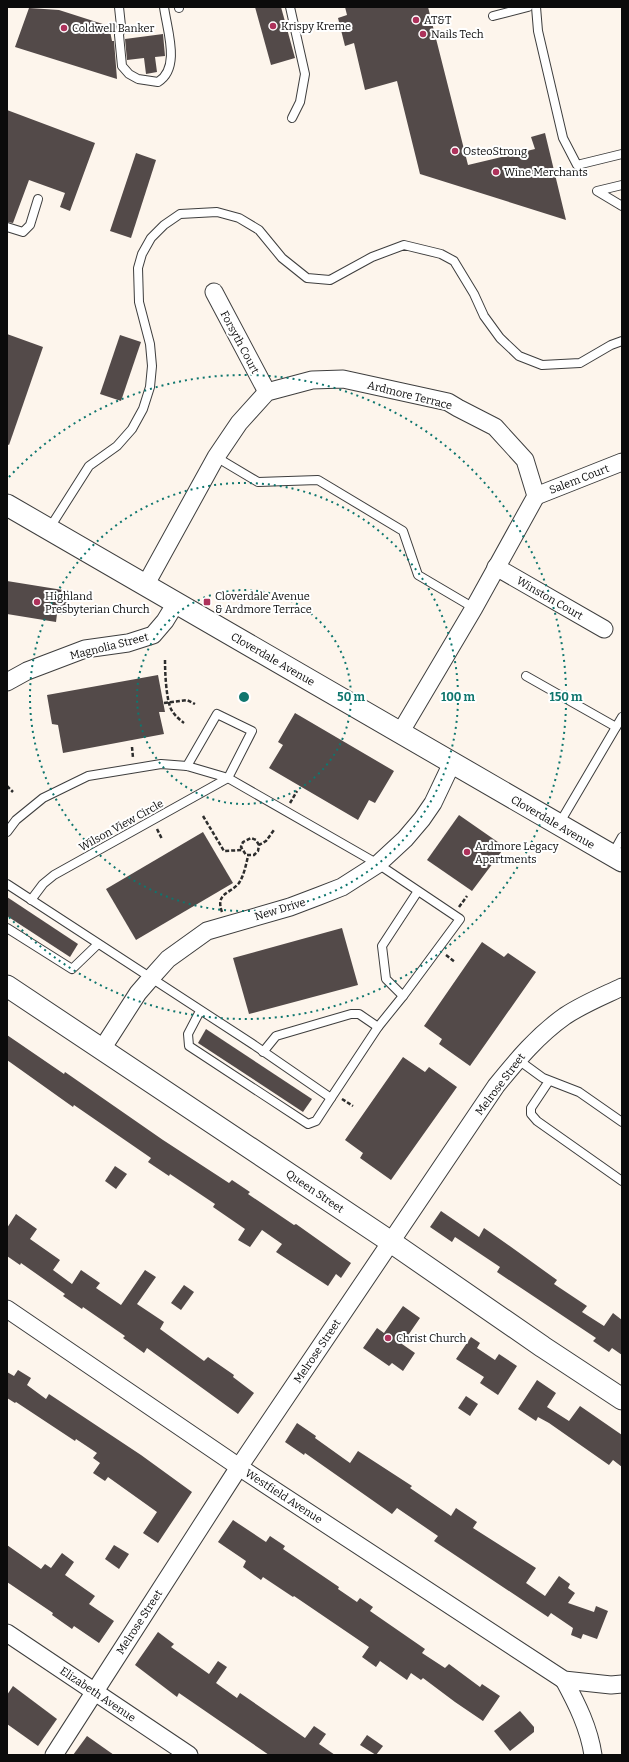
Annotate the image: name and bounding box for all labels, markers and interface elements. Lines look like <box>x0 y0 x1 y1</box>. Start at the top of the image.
place label: AT&T <box>424 14 452 27</box>
marker: AT&T <box>411 15 421 25</box>
place label: Krispy Kreme <box>281 20 351 33</box>
marker: Krispy Kreme <box>268 21 278 31</box>
place label: Coldwell Banker <box>72 22 154 35</box>
marker: Coldwell Banker <box>59 23 69 33</box>
place label: Nails Tech <box>431 28 484 41</box>
marker: Nails Tech <box>418 29 428 39</box>
place label: OsteoStrong <box>463 145 527 158</box>
marker: OsteoStrong <box>450 146 460 156</box>
place label: Wine Merchants <box>504 166 588 179</box>
marker: Wine Merchants <box>491 167 501 177</box>
street label: Forsyth Court <box>218 309 262 376</box>
street label: Ardmore Terrace <box>366 379 454 412</box>
street label: Salem Court <box>547 462 611 497</box>
street label: Winston Court <box>514 574 585 623</box>
place label: Highland Presbyterian Church <box>45 590 150 616</box>
place label: Cloverdale Avenue & Ardmore Terrace <box>215 590 312 616</box>
marker: Highland Presbyterian Church <box>32 597 42 607</box>
marker: Cloverdale Avenue & Ardmore Terrace <box>202 597 212 607</box>
street label: Magnolia Street <box>68 630 150 663</box>
street label: Cloverdale Avenue <box>228 630 317 689</box>
centre of rings <box>237 690 251 704</box>
text: 50 m <box>337 690 365 704</box>
text: 100 m <box>441 690 476 704</box>
text: 150 m <box>550 690 583 704</box>
street label: Cloverdale Avenue <box>508 793 597 852</box>
street label: Wilson View Circle <box>77 797 166 854</box>
place label: Ardmore Legacy Apartments <box>475 840 559 866</box>
marker: Ardmore Legacy Apartments <box>462 847 472 857</box>
street label: New Drive <box>253 896 307 923</box>
street label: Melrose Street <box>473 1051 528 1118</box>
street label: Queen Street <box>283 1167 346 1216</box>
street label: Melrose Street <box>291 1317 344 1386</box>
place label: Christ Church <box>396 1332 467 1345</box>
marker: Christ Church <box>383 1333 393 1343</box>
street label: Westfield Avenue <box>243 1467 325 1526</box>
street label: Melrose Street <box>114 1588 165 1657</box>
street label: Elizabeth Avenue <box>57 1664 138 1725</box>

